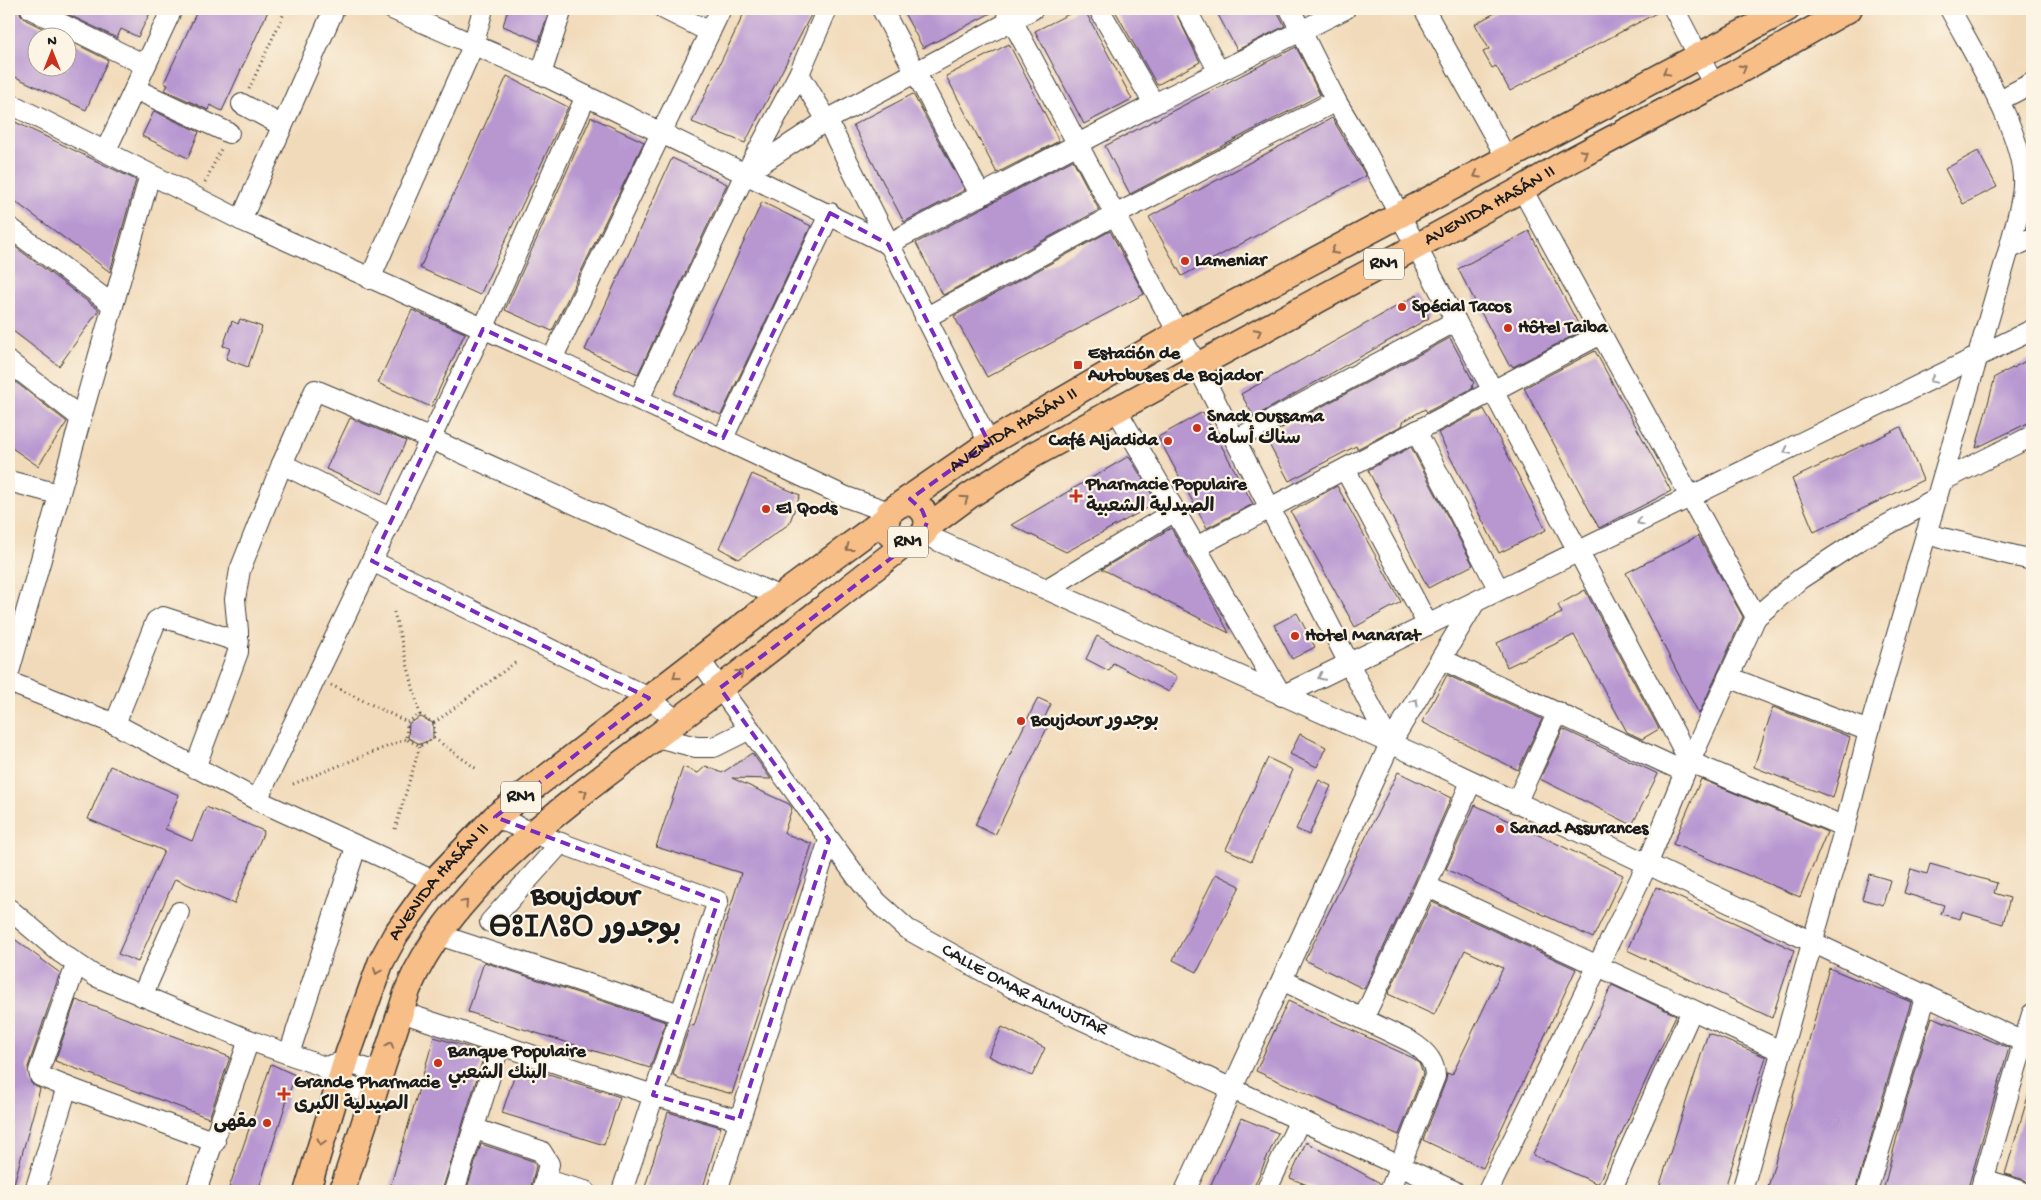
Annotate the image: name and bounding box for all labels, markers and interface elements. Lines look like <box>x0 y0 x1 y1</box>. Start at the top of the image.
north arrow <box>28 28 78 78</box>
text: N <box>47 33 57 50</box>
one-way arrow <box>1738 65 1747 75</box>
one-way arrow <box>1662 66 1671 76</box>
one-way arrow <box>1579 149 1588 159</box>
street label: AVENIDA HASÁN II <box>1420 160 1560 252</box>
one-way arrow <box>1473 169 1482 179</box>
one-way arrow <box>1330 245 1339 255</box>
road number: RN1 <box>1364 248 1404 280</box>
place label: Lameniar <box>1195 250 1268 273</box>
marker: Lameniar <box>1179 255 1191 267</box>
place label: Spécial Tacos <box>1412 296 1512 319</box>
marker: Spécial Tacos <box>1396 301 1408 313</box>
place label: Hôtel Taiba <box>1518 317 1609 340</box>
marker: Hôtel Taiba <box>1502 322 1514 334</box>
one-way arrow <box>1252 328 1261 338</box>
place label: Estación de Autobuses de Bojador <box>1087 343 1264 388</box>
marker: Estación de Autobuses de Bojador <box>1072 359 1084 371</box>
one-way arrow <box>1929 374 1938 384</box>
street label: AVENIDA HASÁN II <box>945 382 1082 479</box>
place label: Snack Oussama سناك أسامة <box>1207 406 1325 451</box>
marker: Snack Oussama سناك أسامة <box>1191 422 1203 434</box>
place label: Café Aljadida <box>1048 430 1159 453</box>
marker: Café Aljadida <box>1162 435 1174 447</box>
one-way arrow <box>1783 445 1792 455</box>
place label: Pharmacie Populaire الصيدلية الشعبية <box>1085 474 1248 519</box>
marker: Pharmacie Populaire الصيدلية الشعبية <box>1070 490 1082 502</box>
one-way arrow <box>959 496 969 505</box>
place label: El Qods <box>776 498 838 521</box>
marker: El Qods <box>760 503 772 515</box>
one-way arrow <box>1636 516 1645 526</box>
road number: RN1 <box>888 526 928 558</box>
one-way arrow <box>845 542 854 551</box>
place label: Hotel Manarat <box>1305 625 1423 648</box>
marker: Hotel Manarat <box>1289 630 1301 642</box>
one-way arrow <box>734 670 743 678</box>
one-way arrow <box>673 671 682 680</box>
one-way arrow <box>1317 671 1326 681</box>
one-way arrow <box>1409 699 1419 708</box>
place label: Boujdour بوجدور <box>1030 710 1159 733</box>
marker: Boujdour بوجدور <box>1015 715 1027 727</box>
road number: RN1 <box>501 782 541 812</box>
one-way arrow <box>578 791 587 799</box>
street label: AVENIDA HASÁN II <box>383 818 495 945</box>
place label: Sanad Assurances <box>1510 818 1649 841</box>
marker: Sanad Assurances <box>1494 823 1506 835</box>
district label: Boujdour ⴱⵓⵊⴷⵓⵔ بوجدور <box>489 881 681 948</box>
one-way arrow <box>459 900 468 909</box>
street label: CALLE OMAR ALMUJTAR <box>937 939 1112 1042</box>
one-way arrow <box>373 966 383 975</box>
place label: Banque Populaire البنك الشعبي <box>447 1041 587 1088</box>
one-way arrow <box>385 1042 395 1050</box>
marker: Banque Populaire البنك الشعبي <box>432 1057 444 1069</box>
place label: Grande Pharmacie الصيدلية الكبرى <box>294 1072 441 1117</box>
marker: Grande Pharmacie الصيدلية الكبرى <box>278 1088 290 1100</box>
place label: مقهى <box>214 1112 257 1135</box>
marker: مقهى <box>261 1117 273 1129</box>
one-way arrow <box>316 1138 327 1147</box>

